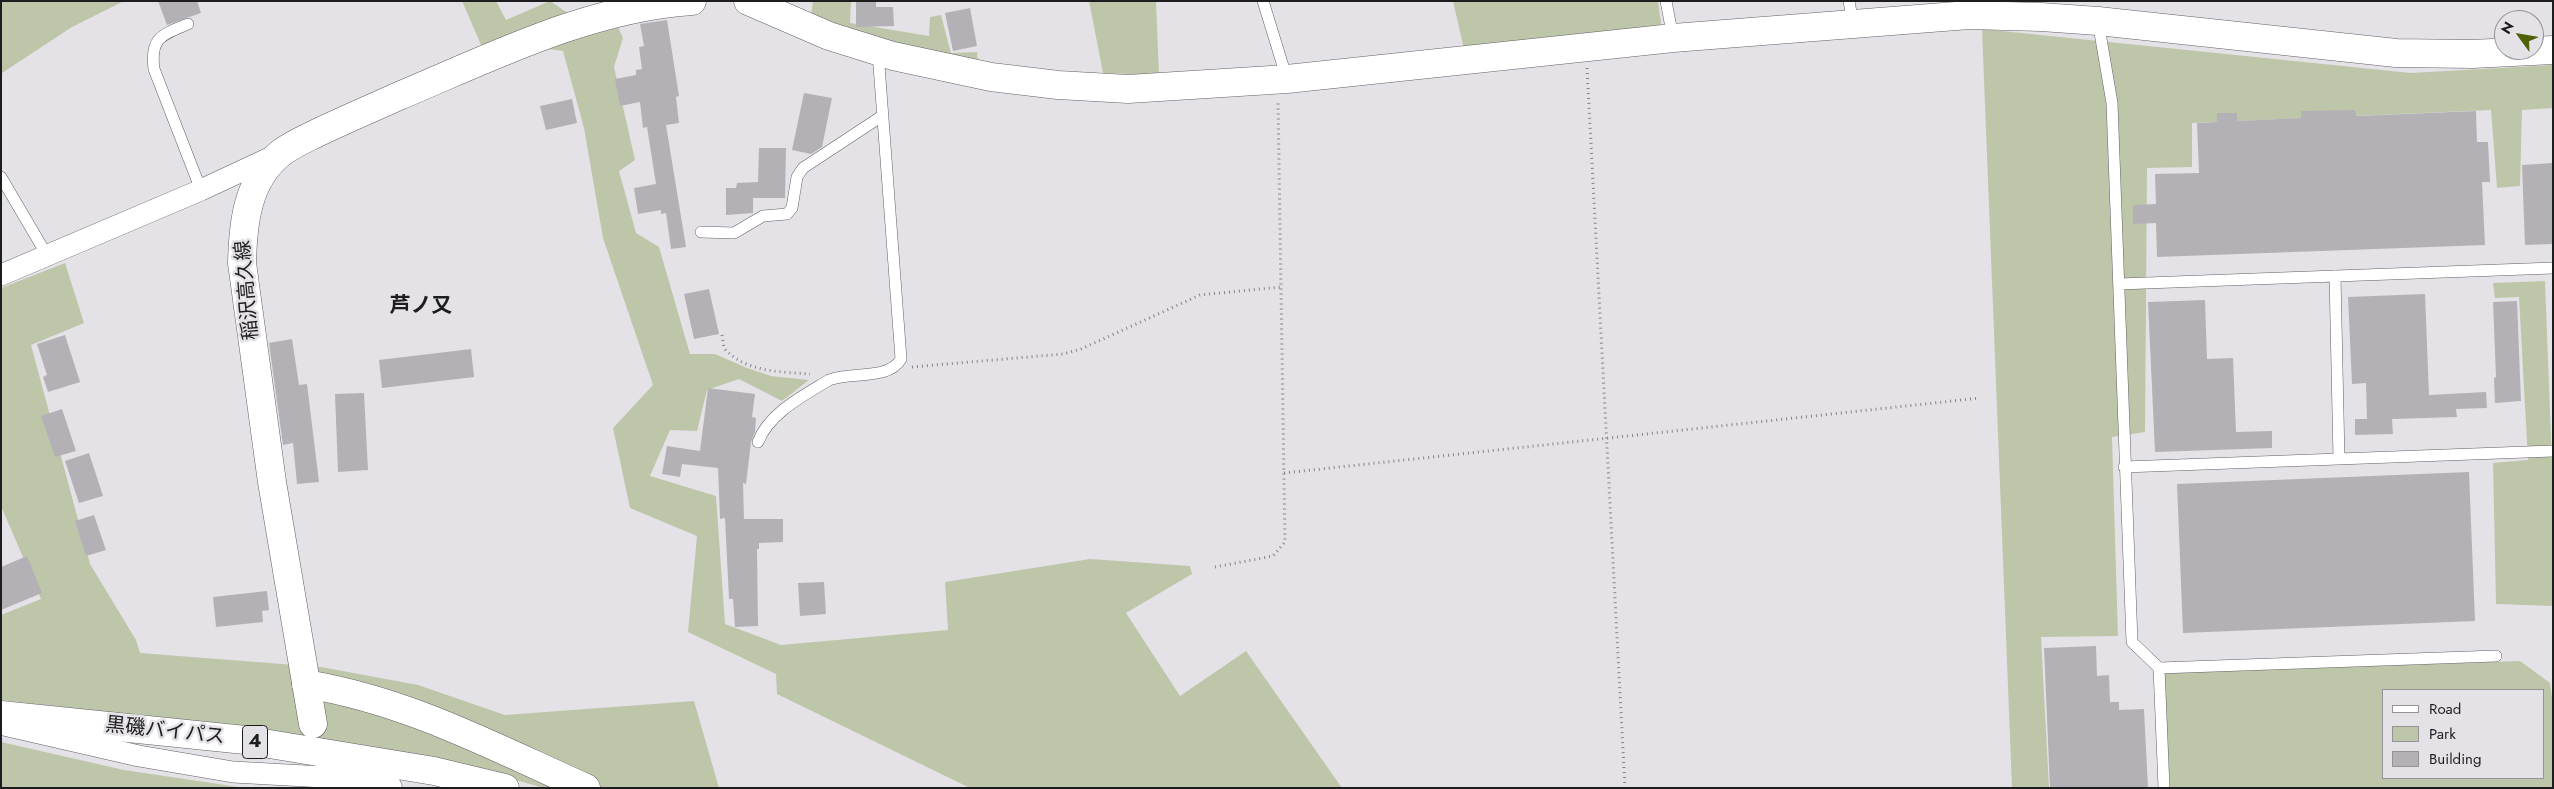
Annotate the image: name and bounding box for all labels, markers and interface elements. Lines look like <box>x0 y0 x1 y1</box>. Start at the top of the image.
north arrow <box>2494 10 2544 60</box>
text: N <box>2496 18 2519 38</box>
street label: 稲沢高久線 <box>232 239 264 341</box>
district label: 芦ノ又 <box>390 294 452 320</box>
legend <box>2382 689 2544 779</box>
text: Road <box>2429 698 2461 720</box>
street label: 黒磯バイパス <box>104 714 226 750</box>
text: Park <box>2429 723 2456 745</box>
road number: 4 <box>242 726 268 759</box>
text: Building <box>2429 748 2481 770</box>

